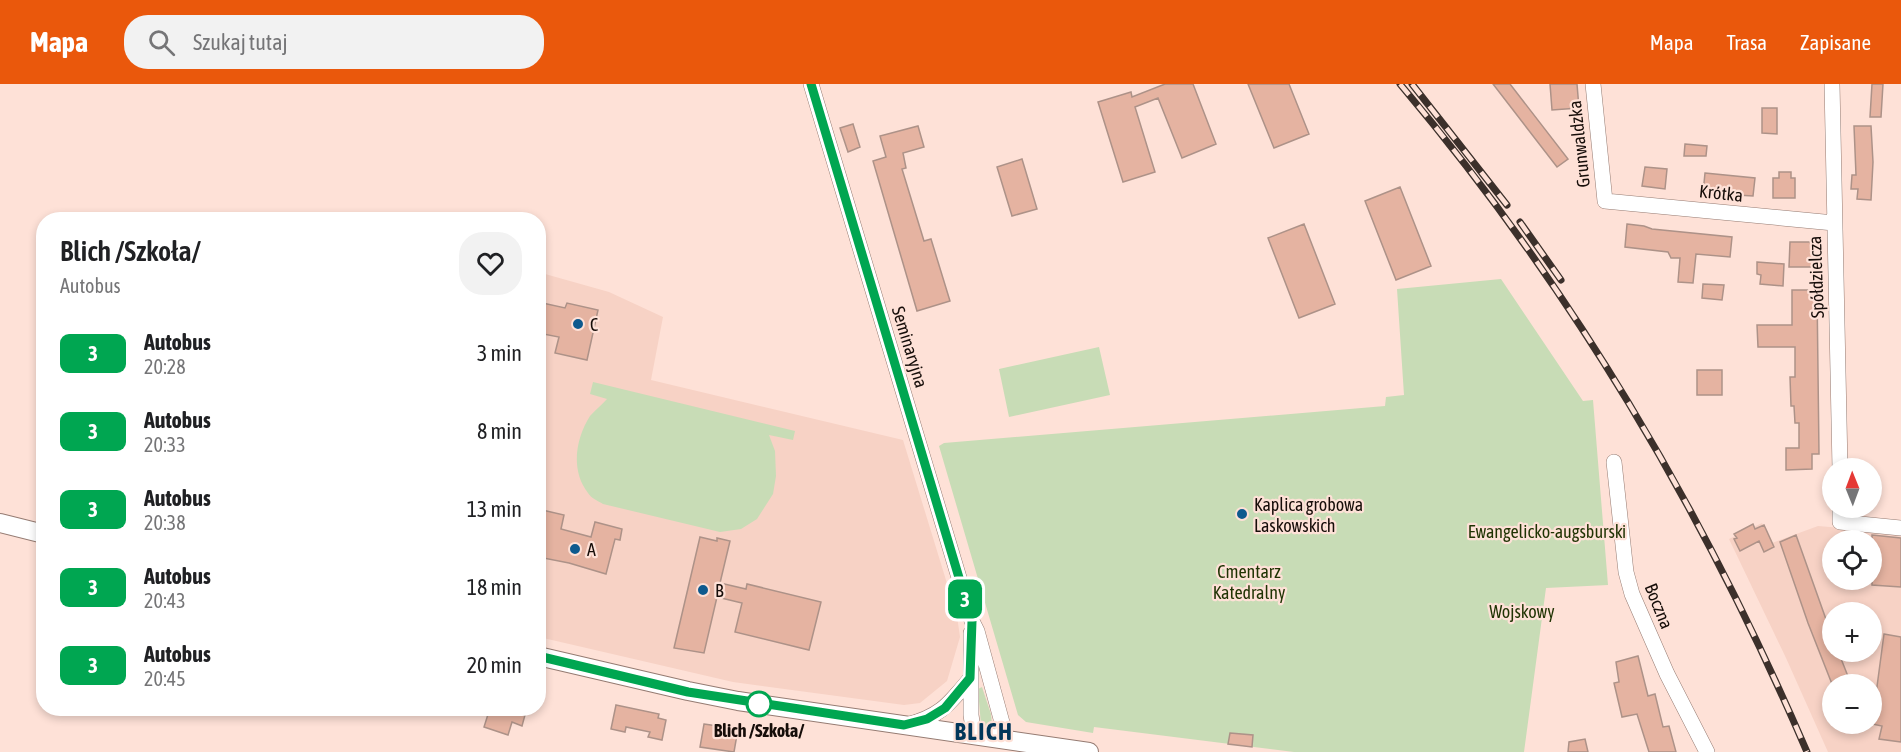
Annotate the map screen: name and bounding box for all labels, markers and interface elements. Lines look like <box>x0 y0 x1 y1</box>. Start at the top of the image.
search box <box>124 15 544 69</box>
text: Mapa <box>30 26 88 58</box>
icon: search <box>145 26 178 59</box>
text: Szukaj tutaj <box>193 29 287 55</box>
text: Mapa <box>1650 30 1693 54</box>
text: Trasa <box>1726 30 1767 54</box>
text: Zapisane <box>1800 30 1871 54</box>
street label: Grunwaldzka <box>1564 100 1594 188</box>
street label: Krótka <box>1698 180 1744 206</box>
button: heart <box>459 232 522 295</box>
text: Blich /Szkoła/ <box>60 235 201 267</box>
street label: Spółdzielcza <box>1804 235 1828 319</box>
text: Autobus <box>60 274 121 297</box>
street label: Seminaryjna <box>888 304 932 390</box>
place label: C <box>590 314 598 335</box>
marker: C <box>571 317 585 331</box>
text: Autobus <box>144 329 211 355</box>
text: 3 min <box>477 340 522 366</box>
text: 3 <box>88 341 98 365</box>
text: 20:28 <box>144 355 186 378</box>
text: Autobus <box>144 407 211 433</box>
text: 8 min <box>477 418 522 444</box>
text: 3 <box>88 419 98 443</box>
text: 20:33 <box>144 433 186 456</box>
north arrow <box>1822 458 1882 518</box>
map controls <box>1822 458 1882 734</box>
text: Autobus <box>144 485 211 511</box>
place label: Kaplica grobowa Laskowskich <box>1254 494 1363 536</box>
text: 13 min <box>467 496 522 522</box>
text: 3 <box>88 497 98 521</box>
marker: Kaplica grobowa Laskowskich <box>1235 507 1249 521</box>
text: 20:38 <box>144 511 186 534</box>
park label: Ewangelicko-augsburski <box>1468 521 1626 542</box>
button: locate <box>1822 530 1882 590</box>
place label: A <box>587 539 596 560</box>
marker: A <box>568 542 582 556</box>
park label: Cmentarz Katedralny <box>1213 561 1285 603</box>
text: Autobus <box>144 563 211 589</box>
text: 18 min <box>467 574 522 600</box>
text: 3 <box>88 575 98 599</box>
place label: B <box>715 580 724 601</box>
line badge: 3 <box>946 580 984 618</box>
street label: Boczna <box>1640 580 1678 632</box>
marker: B <box>696 583 710 597</box>
text: 3 <box>960 587 970 611</box>
text: 20:43 <box>144 589 186 612</box>
park label: Wojskowy <box>1489 601 1555 622</box>
button: + <box>1822 602 1882 662</box>
text: Autobus <box>144 641 211 667</box>
text: 20 min <box>467 652 522 678</box>
text: 3 <box>88 653 98 677</box>
text: 20:45 <box>144 667 186 690</box>
button: − <box>1822 674 1882 734</box>
marker: Blich /Szkoła/ <box>746 691 772 717</box>
district label: BLICH <box>954 718 1014 745</box>
place label: Blich /Szkoła/ <box>714 720 805 741</box>

